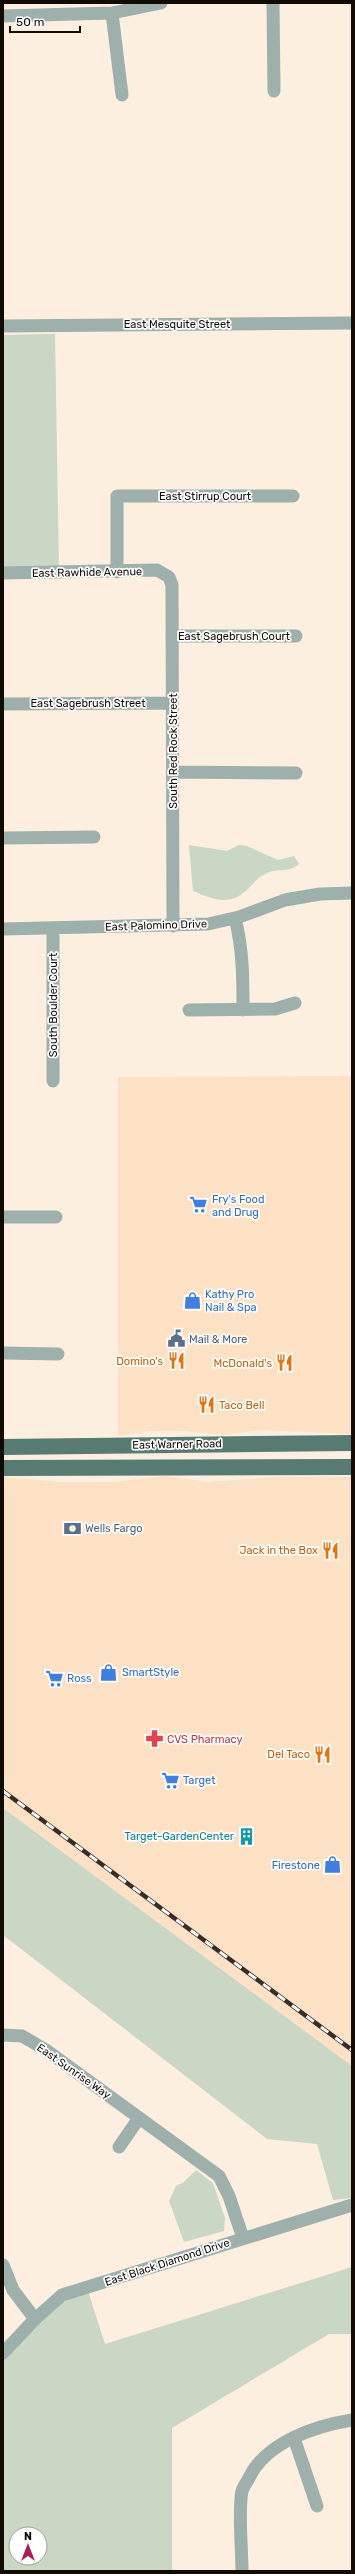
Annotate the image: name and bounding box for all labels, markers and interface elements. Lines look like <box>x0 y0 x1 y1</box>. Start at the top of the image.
scale bar <box>10 8 80 34</box>
text: 50 m <box>16 15 44 29</box>
street label: East Mesquite Street <box>124 318 231 331</box>
street label: East Stirrup Court <box>159 490 252 503</box>
street label: East Rawhide Avenue <box>32 565 142 580</box>
street label: East Sagebrush Court <box>178 630 291 643</box>
street label: South Red Rock Street <box>167 693 180 809</box>
street label: East Sagebrush Street <box>30 697 146 710</box>
street label: East Palomino Drive <box>105 917 207 934</box>
street label: South Boulder Court <box>47 952 60 1057</box>
place label: Fry's Food and Drug <box>212 1193 264 1219</box>
supermarket icon: Fry's Food and Drug <box>189 1195 209 1215</box>
place label: Kathy Pro Nail & Spa <box>205 1288 257 1314</box>
shop icon: Kathy Pro Nail & Spa <box>182 1290 202 1310</box>
public building icon: Mail & More <box>166 1329 186 1349</box>
place label: Mail & More <box>189 1333 247 1346</box>
restaurant icon: Domino's <box>166 1351 186 1371</box>
restaurant icon: McDonald's <box>275 1353 295 1373</box>
place label: Domino's <box>116 1355 163 1368</box>
place label: McDonald's <box>214 1357 272 1370</box>
restaurant icon: Taco Bell <box>196 1395 216 1415</box>
place label: Taco Bell <box>219 1399 264 1412</box>
street label: East Warner Road <box>132 1437 222 1452</box>
bank icon: Wells Fargo <box>62 1518 82 1538</box>
place label: Wells Fargo <box>85 1522 143 1535</box>
restaurant icon: Jack in the Box <box>321 1540 341 1560</box>
place label: Jack in the Box <box>240 1544 318 1557</box>
shop icon: SmartStyle <box>99 1662 119 1682</box>
place label: SmartStyle <box>122 1666 179 1679</box>
supermarket icon: Ross <box>44 1668 64 1688</box>
place label: Ross <box>67 1672 92 1685</box>
pharmacy icon: CVS Pharmacy <box>144 1729 164 1749</box>
place label: CVS Pharmacy <box>167 1733 242 1746</box>
restaurant icon: Del Taco <box>313 1744 333 1764</box>
place label: Del Taco <box>267 1748 310 1761</box>
supermarket icon: Target <box>160 1770 180 1790</box>
place label: Target <box>183 1774 216 1787</box>
building icon: Target-GardenCenter <box>237 1826 257 1846</box>
place label: Target-GardenCenter <box>125 1830 235 1843</box>
shop icon: Firestone <box>323 1855 343 1875</box>
place label: Firestone <box>272 1859 320 1872</box>
street label: East Sunrise Way <box>34 2041 113 2102</box>
street label: East Black Diamond Drive <box>103 2236 231 2289</box>
north arrow <box>8 2526 48 2566</box>
text: N <box>24 2530 32 2543</box>

